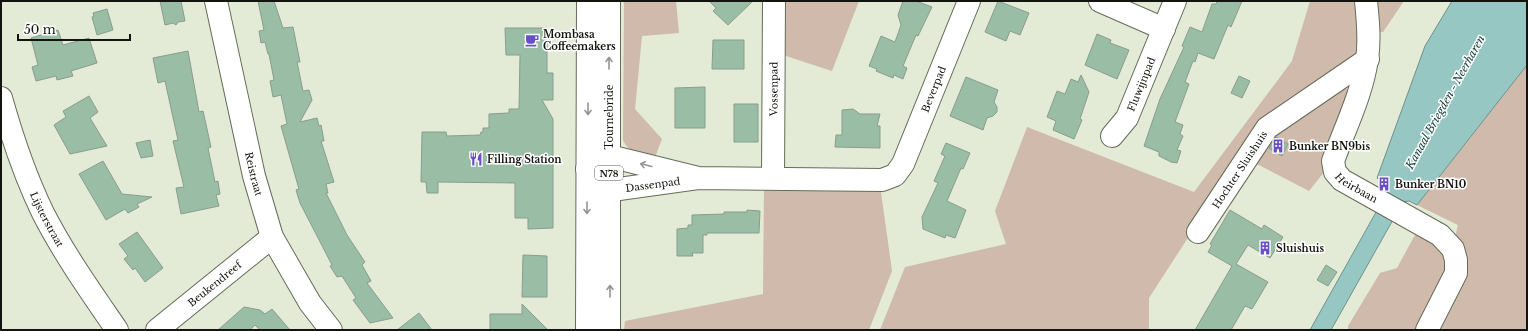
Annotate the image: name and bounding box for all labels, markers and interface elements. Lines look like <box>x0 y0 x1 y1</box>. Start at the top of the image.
scale bar <box>18 16 130 42</box>
text: 50 m <box>24 22 56 37</box>
place label: Mombasa Coffeemakers <box>543 28 616 53</box>
cafe icon: Mombasa Coffeemakers <box>524 32 540 48</box>
water label: Kanaal Briegden - Neerharen <box>1402 33 1488 172</box>
street label: Fluwijnpad <box>1124 55 1158 113</box>
one-way arrow <box>605 57 613 70</box>
street label: Vossenpad <box>767 62 780 117</box>
street label: Beverpad <box>918 64 949 114</box>
street label: Tournebride <box>603 84 616 149</box>
one-way arrow <box>584 102 592 115</box>
street label: Hochter Sluishuis <box>1209 128 1270 211</box>
building icon: Bunker BN9bis <box>1270 138 1286 154</box>
place label: Bunker BN9bis <box>1289 140 1370 153</box>
street label: Reistraat <box>242 151 266 198</box>
restaurant icon: Filling Station <box>468 151 484 167</box>
place label: Filling Station <box>487 153 562 166</box>
one-way arrow <box>640 161 653 168</box>
road number: N78 <box>595 166 623 180</box>
street label: Heirbaan <box>1332 170 1380 205</box>
street label: Dassenpad <box>625 174 681 195</box>
building icon: Bunker BN10 <box>1376 176 1392 192</box>
place label: Bunker BN10 <box>1395 178 1467 191</box>
street label: Lijsterstraat <box>28 190 67 249</box>
one-way arrow <box>583 201 591 214</box>
building icon: Sluishuis <box>1257 240 1273 256</box>
place label: Sluishuis <box>1276 242 1324 255</box>
street label: Beukendreef <box>185 257 246 309</box>
one-way arrow <box>606 285 614 298</box>

